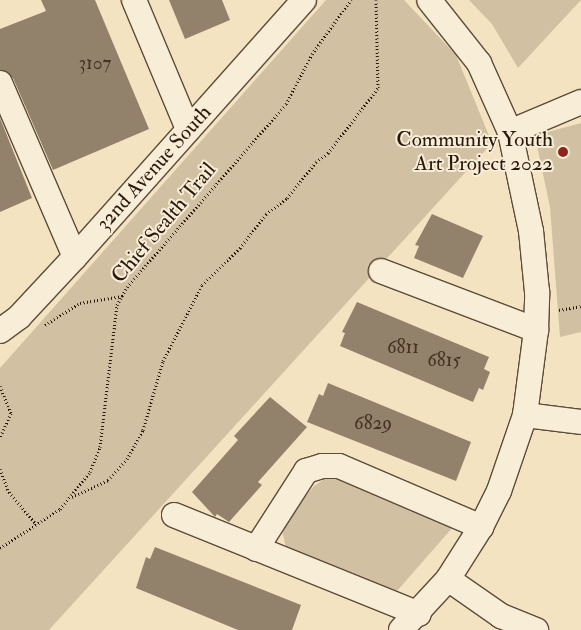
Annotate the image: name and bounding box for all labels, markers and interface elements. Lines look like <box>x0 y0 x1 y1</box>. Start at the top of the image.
house number: 3107 <box>79 53 111 75</box>
street label: 32nd Avenue South <box>91 100 217 236</box>
place label: Community Youth Art Project 2022 <box>396 127 553 177</box>
marker: Community Youth Art Project 2022 <box>557 146 569 158</box>
street label: Chief Sealth Trail <box>106 158 222 288</box>
house number: 6811 <box>387 337 419 359</box>
house number: 6815 <box>427 350 461 372</box>
house number: 6829 <box>354 413 392 435</box>

